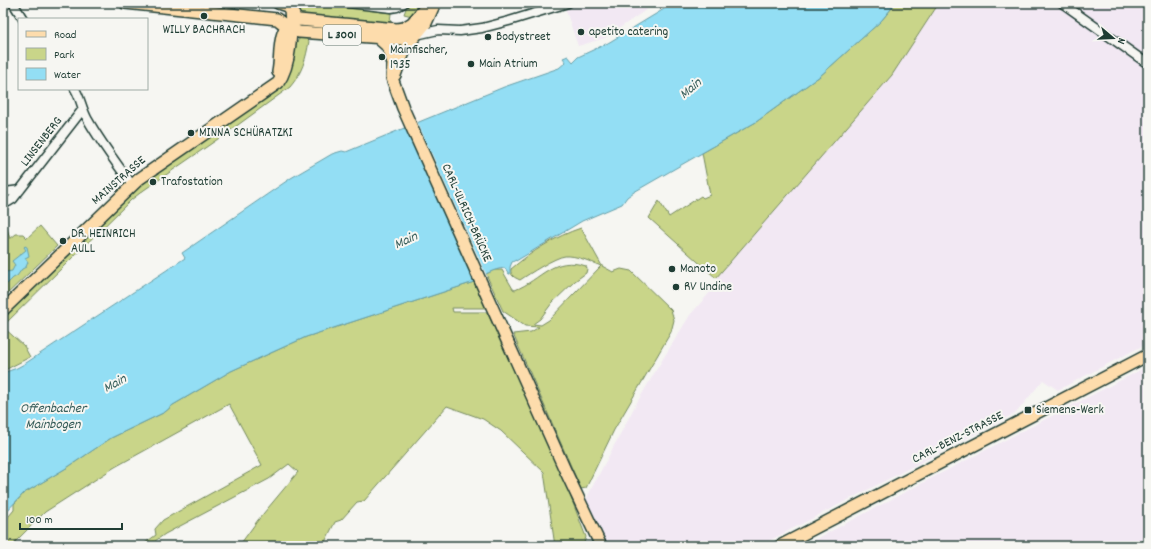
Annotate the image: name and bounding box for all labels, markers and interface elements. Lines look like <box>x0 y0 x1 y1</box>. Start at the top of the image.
marker: WILLY BACHRACH <box>199 11 209 21</box>
legend <box>18 18 148 90</box>
north arrow <box>1093 18 1133 58</box>
place label: WILLY BACHRACH <box>163 21 245 40</box>
place label: apetito catering <box>589 23 669 42</box>
road number: L 3001 <box>323 25 361 45</box>
text: Road <box>54 27 76 44</box>
marker: apetito catering <box>576 27 586 37</box>
place label: Bodystreet <box>496 28 551 47</box>
marker: Bodystreet <box>483 32 493 42</box>
text: N <box>1112 35 1129 46</box>
place label: Mainfischer, 1935 <box>390 41 448 75</box>
text: Park <box>54 47 75 64</box>
marker: Mainfischer, 1935 <box>377 52 387 62</box>
place label: Main Atrium <box>479 55 538 74</box>
marker: Main Atrium <box>466 59 476 69</box>
text: Water <box>54 67 81 84</box>
water label: Main <box>675 73 707 104</box>
street label: LINSENBERG <box>16 113 68 171</box>
place label: MINNA SCHÜRATZKI <box>199 124 293 143</box>
marker: MINNA SCHÜRATZKI <box>186 128 196 138</box>
street label: MAINSTRASSE <box>88 152 151 210</box>
street label: CARL-ULRICH-BRÜCKE <box>436 161 496 265</box>
place label: Trafostation <box>161 173 223 192</box>
marker: Trafostation <box>148 177 158 187</box>
place label: DR. HEINRICH AULL <box>71 225 136 259</box>
water label: Main <box>391 227 421 255</box>
marker: DR. HEINRICH AULL <box>58 236 68 246</box>
place label: Manoto <box>680 260 716 279</box>
marker: Manoto <box>667 264 677 274</box>
place label: RV Undine <box>684 278 732 297</box>
marker: RV Undine <box>671 282 681 292</box>
water label: Main <box>100 369 131 398</box>
water label: Offenbacher Mainbogen <box>20 399 88 435</box>
place label: Siemens-Werk <box>1036 401 1104 420</box>
marker: Siemens-Werk <box>1023 405 1033 415</box>
street label: CARL-BENZ-STRASSE <box>909 407 1007 469</box>
scale bar <box>20 505 122 531</box>
text: 100 m <box>26 512 53 529</box>

